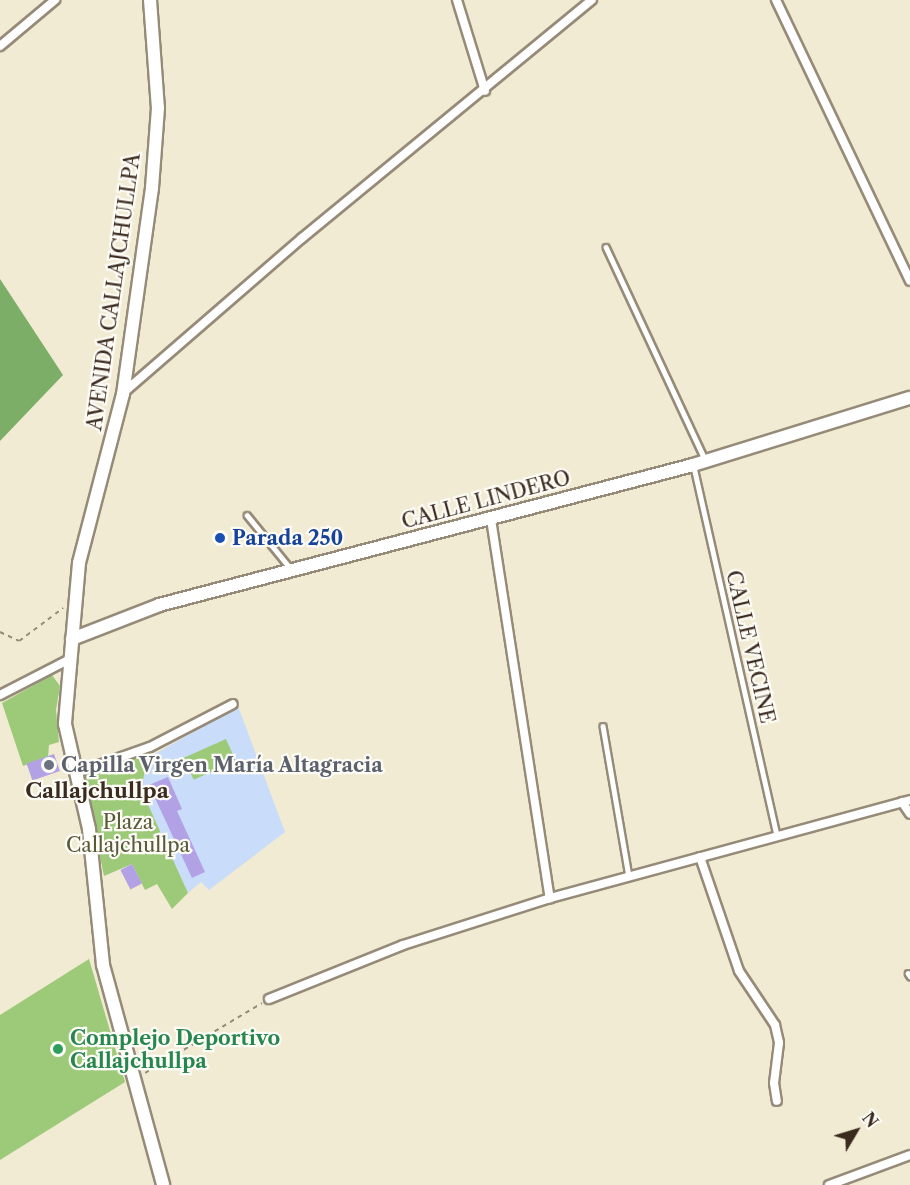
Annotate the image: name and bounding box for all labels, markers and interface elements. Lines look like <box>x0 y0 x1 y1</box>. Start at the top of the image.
street label: AVENIDA CALLAJCHULLPA <box>83 151 145 433</box>
street label: CALLE LINDERO <box>399 466 573 534</box>
place label: Parada 250 <box>232 526 344 550</box>
marker: Parada 250 <box>213 531 227 545</box>
street label: CALLE VECINE <box>721 568 779 726</box>
place label: Capilla Virgen María Altagracia <box>61 753 385 777</box>
marker: Capilla Virgen María Altagracia <box>42 758 56 772</box>
district label: Callajchullpa <box>25 778 169 804</box>
park label: Plaza Callajchullpa <box>66 811 190 858</box>
place label: Complejo Deportivo Callajchullpa <box>70 1026 280 1073</box>
marker: Complejo Deportivo Callajchullpa <box>51 1042 65 1056</box>
north arrow <box>826 1101 886 1161</box>
text: N <box>858 1108 882 1132</box>

